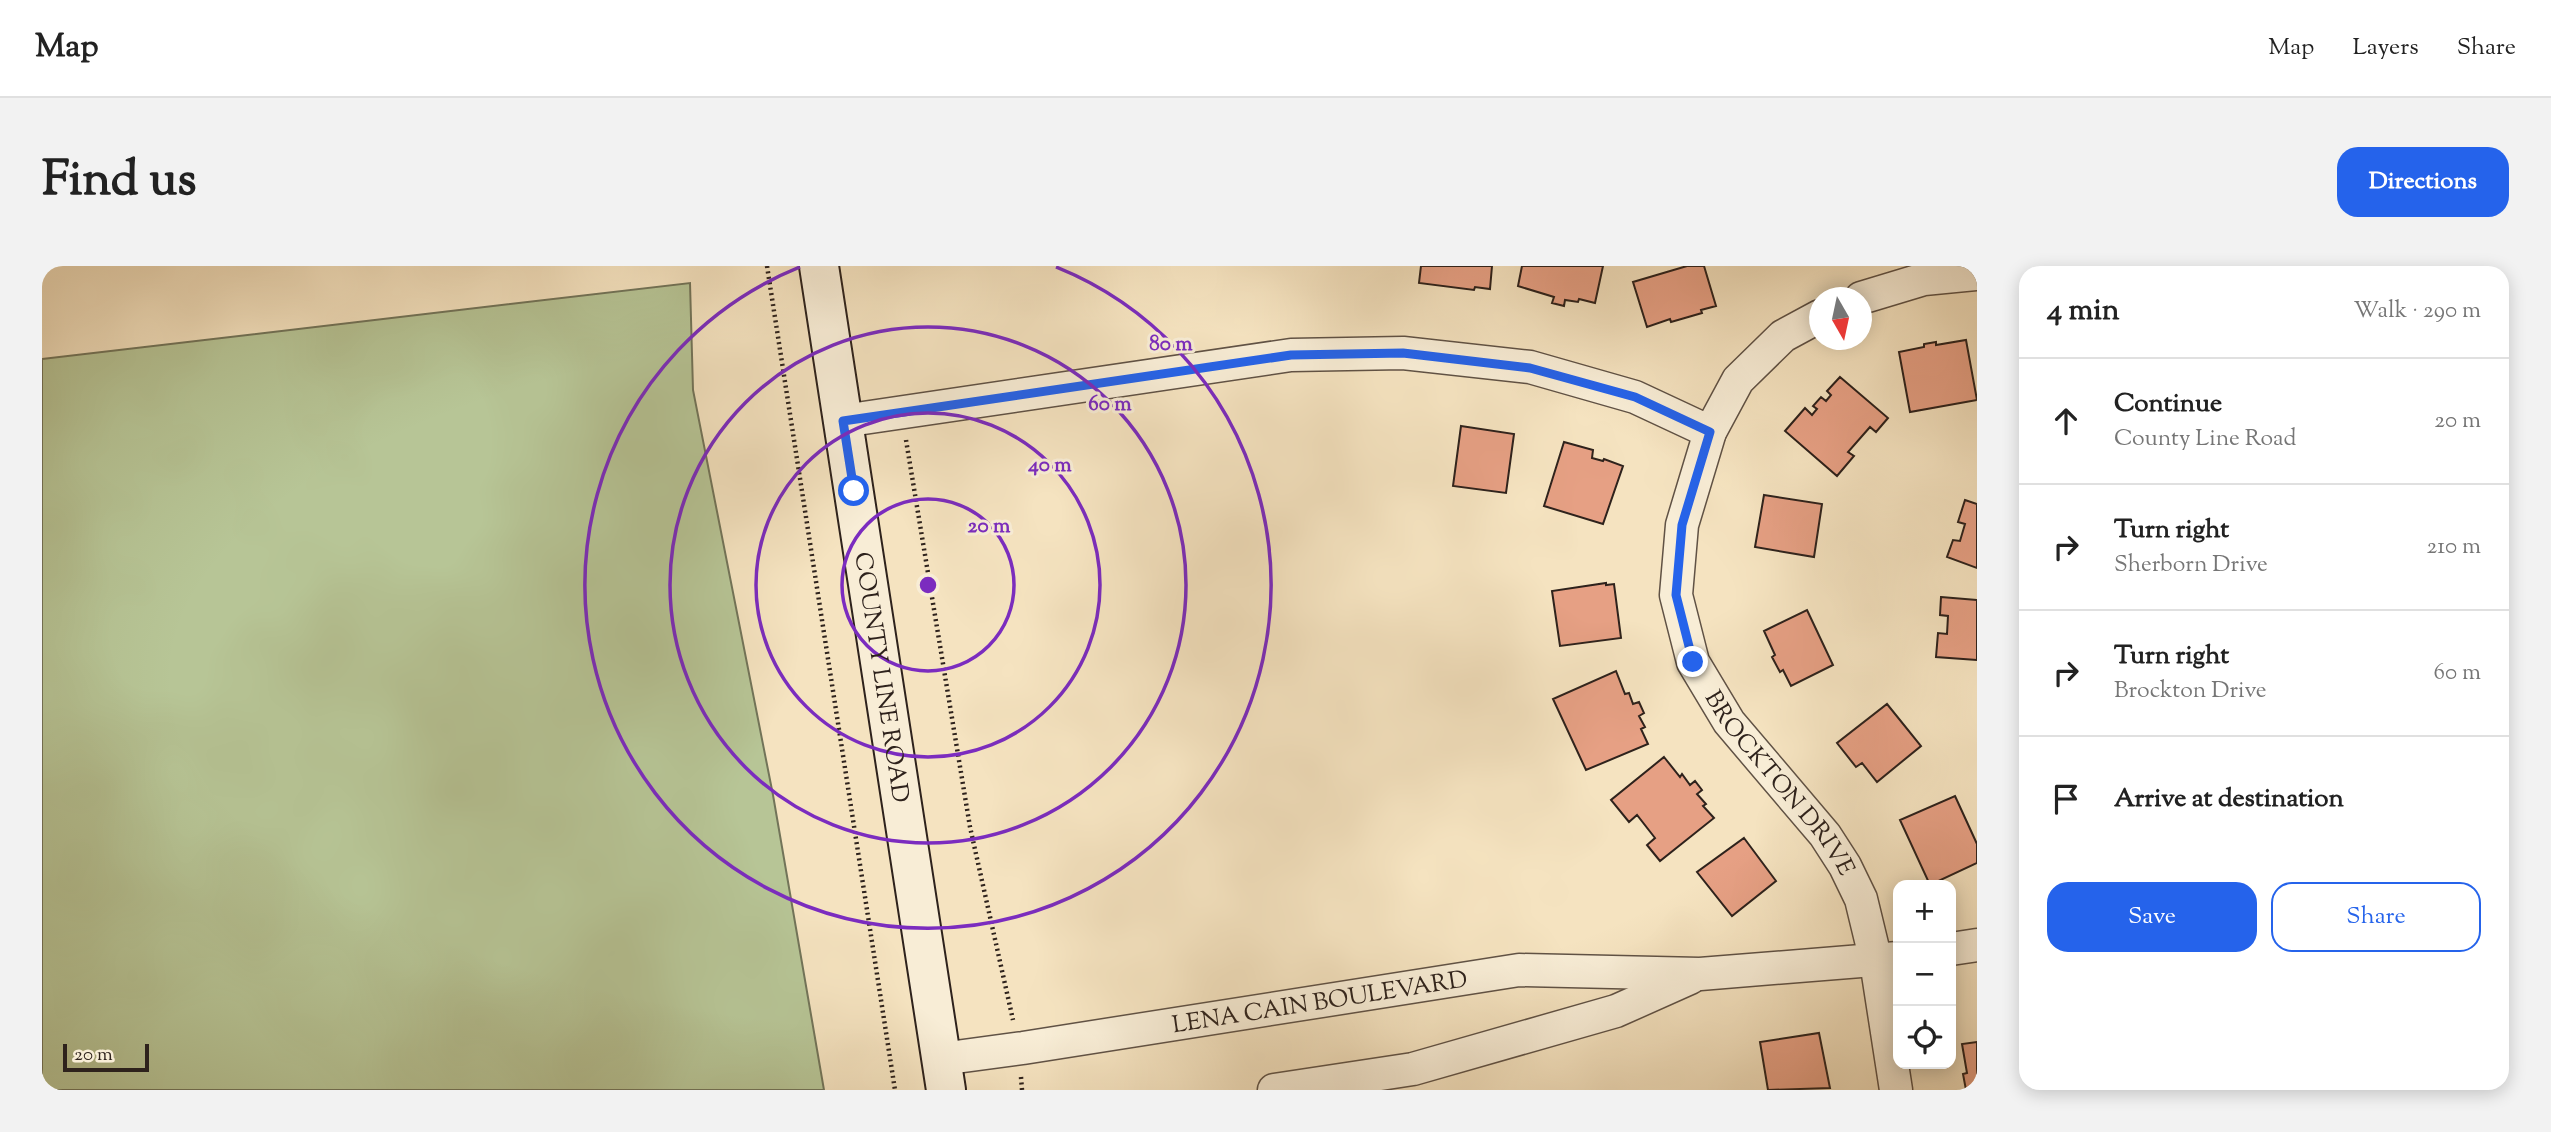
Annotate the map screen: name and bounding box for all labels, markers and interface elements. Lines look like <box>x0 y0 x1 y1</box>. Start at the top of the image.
text: Map <box>35 24 99 72</box>
text: Map <box>2268 31 2314 65</box>
text: Layers <box>2352 31 2419 65</box>
text: Share <box>2457 31 2516 65</box>
text: Find us <box>42 147 196 217</box>
button: Directions <box>2337 147 2509 217</box>
north arrow <box>1809 287 1872 350</box>
text: 4 min <box>2047 290 2120 333</box>
text: Walk · 290 m <box>2353 295 2481 328</box>
text: 80 m <box>1149 330 1193 360</box>
text: Continue <box>2114 386 2222 423</box>
text: 60 m <box>1088 390 1132 420</box>
icon: ahead <box>2047 402 2085 440</box>
text: 20 m <box>2434 405 2481 438</box>
text: County Line Road <box>2114 423 2296 456</box>
text: 40 m <box>1027 451 1072 481</box>
route start <box>838 475 869 506</box>
text: 20 m <box>968 512 1011 542</box>
text: Turn right <box>2114 512 2229 549</box>
icon: right <box>2047 528 2085 566</box>
text: 210 m <box>2427 531 2481 564</box>
text: Sherborn Drive <box>2114 549 2268 582</box>
street label: COUNTY LINE ROAD <box>844 550 916 805</box>
centre of rings <box>916 573 940 597</box>
text: Turn right <box>2114 638 2229 675</box>
route end <box>1677 646 1708 677</box>
icon: right <box>2047 654 2085 692</box>
text: 60 m <box>2433 657 2481 690</box>
text: Brockton Drive <box>2114 675 2267 708</box>
street label: BROCKTON DRIVE <box>1695 685 1862 882</box>
icon: arrive <box>2047 780 2085 818</box>
text: Arrive at destination <box>2114 781 2344 818</box>
map controls <box>1893 880 1956 1069</box>
button: + <box>1893 880 1956 943</box>
button: Save <box>2047 882 2257 952</box>
button: Share <box>2271 882 2481 952</box>
button: − <box>1893 943 1956 1006</box>
street label: LENA CAIN BOULEVARD <box>1170 963 1470 1043</box>
button: locate <box>1893 1006 1956 1069</box>
scale bar <box>63 1041 149 1073</box>
text: 20 m <box>74 1042 113 1069</box>

